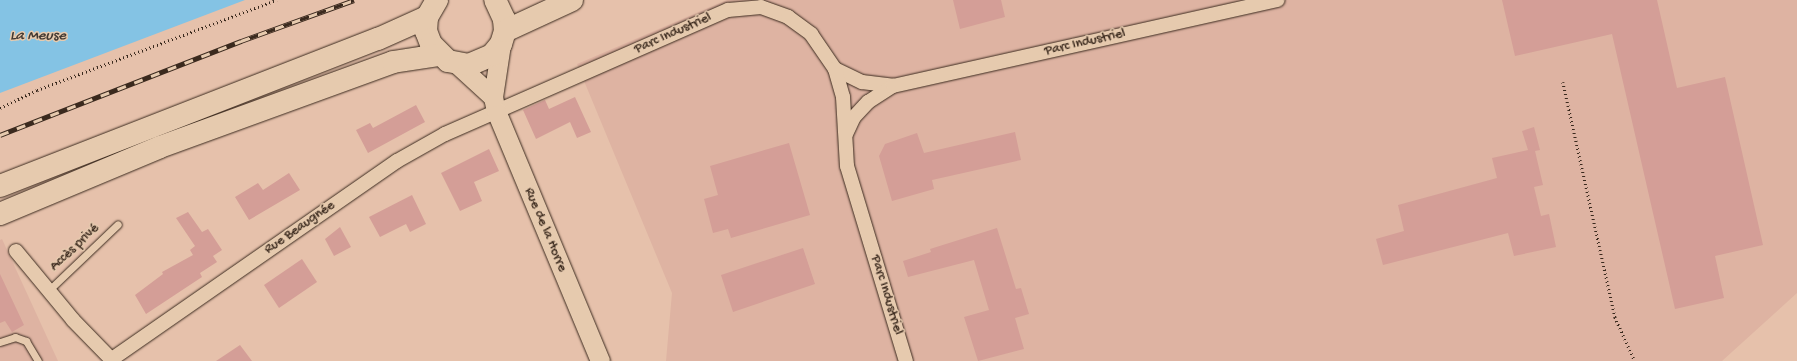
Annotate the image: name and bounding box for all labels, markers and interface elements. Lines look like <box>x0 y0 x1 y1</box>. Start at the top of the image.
street label: Parc Industriel <box>632 10 714 58</box>
street label: Parc Industriel <box>1043 26 1127 60</box>
water label: La Meuse <box>10 28 66 46</box>
street label: Rue de la Horre <box>520 185 570 275</box>
street label: Rue Beaugnée <box>261 198 339 258</box>
street label: Accès privé <box>47 221 103 275</box>
street label: Parc Industriel <box>866 253 906 337</box>

